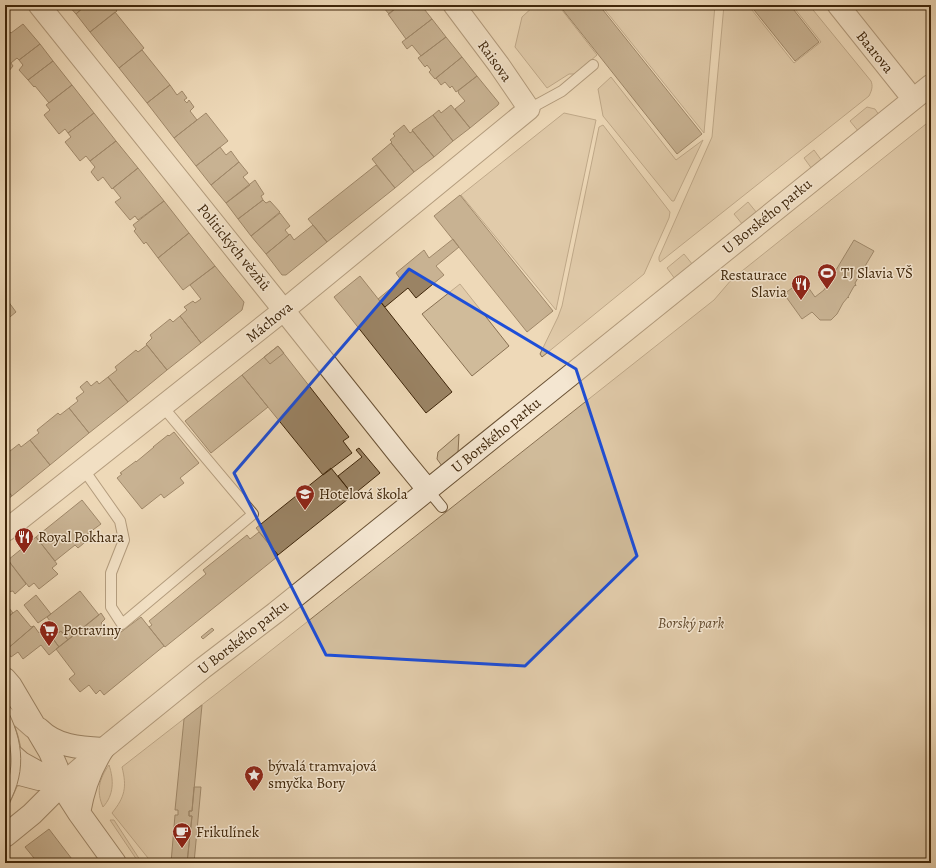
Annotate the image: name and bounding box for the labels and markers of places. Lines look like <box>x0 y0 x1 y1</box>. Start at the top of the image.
sports icon: TJ Slavia VŠ <box>816 262 838 290</box>
place label: TJ Slavia VŠ <box>841 263 913 283</box>
place label: Restaurace Slavia <box>720 265 787 302</box>
restaurant icon: Restaurace Slavia <box>790 273 812 301</box>
school or university icon: Hotelová škola <box>294 483 316 511</box>
place label: Hotelová škola <box>319 484 408 504</box>
restaurant icon: Royal Pokhara <box>13 526 35 554</box>
place label: Royal Pokhara <box>38 527 124 547</box>
supermarket icon: Potraviny <box>38 619 60 647</box>
place label: Potraviny <box>63 620 121 640</box>
place label: bývalá tramvajová smyčka Bory <box>268 756 377 793</box>
place icon: bývalá tramvajová smyčka Bory <box>243 764 265 792</box>
cafe icon: Frikulínek <box>171 821 193 849</box>
place label: Frikulínek <box>196 822 260 842</box>

